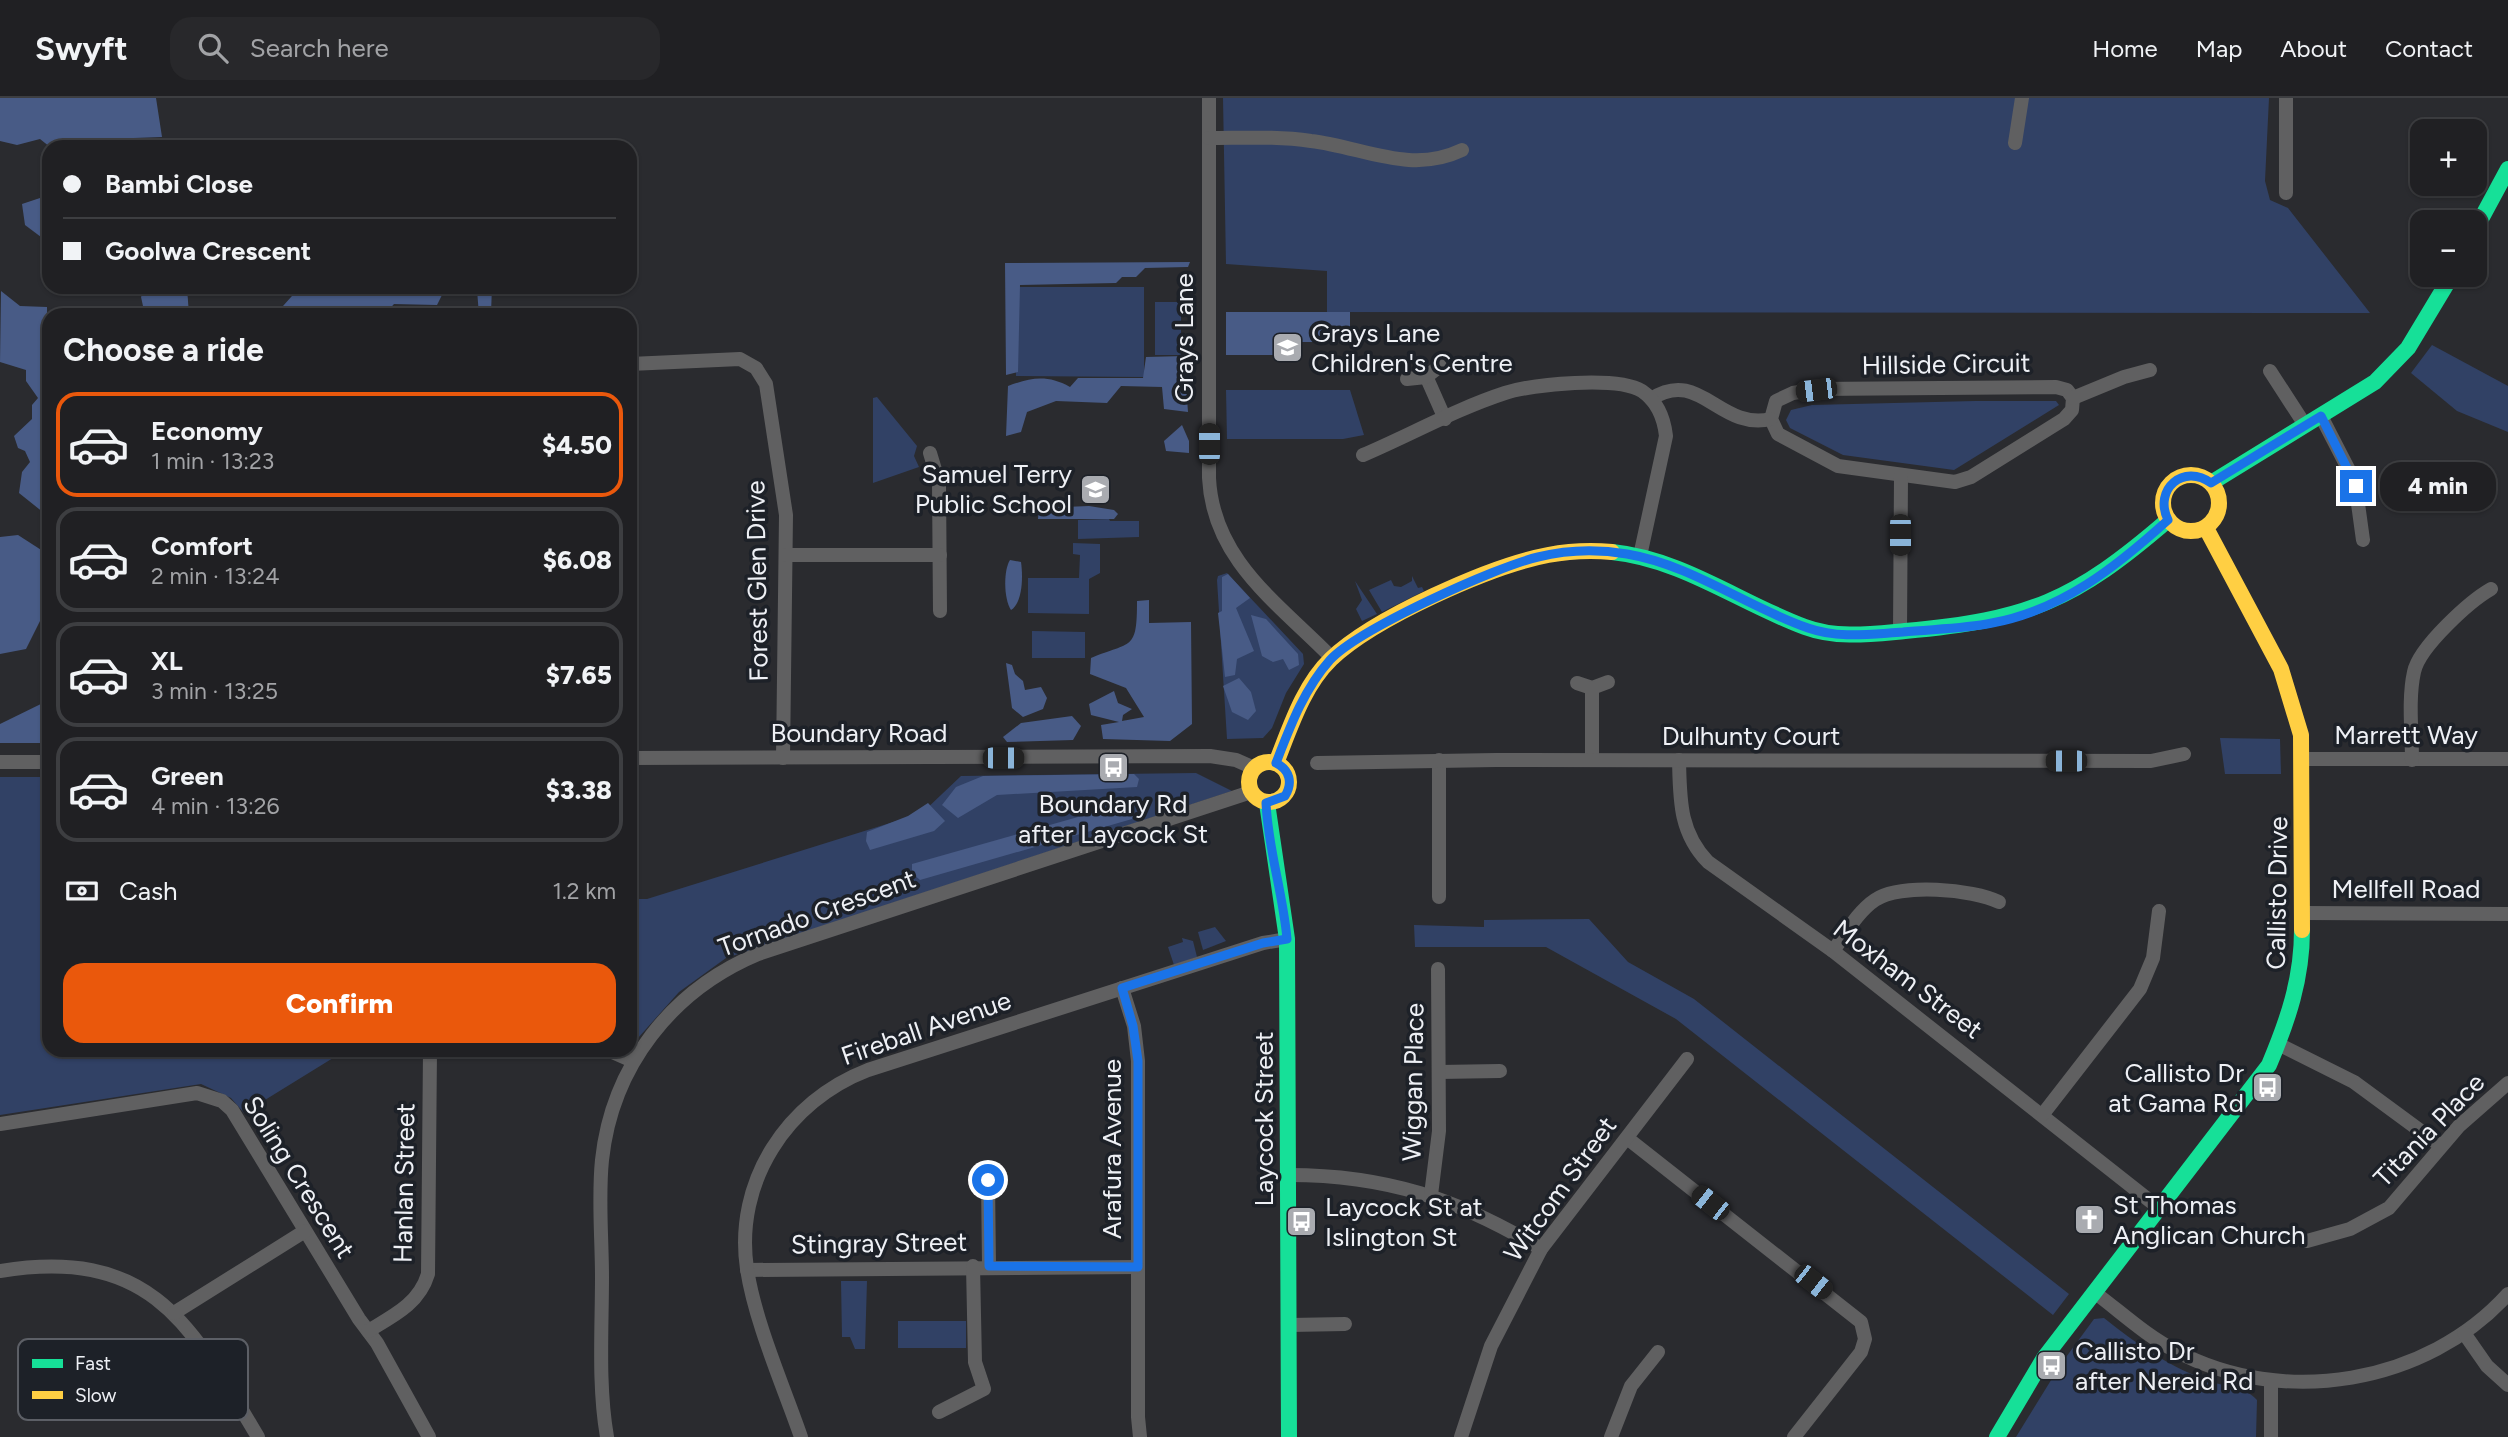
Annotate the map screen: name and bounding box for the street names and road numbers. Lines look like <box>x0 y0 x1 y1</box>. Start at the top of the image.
street label: Grays Lane <box>1168 273 1200 403</box>
street label: Hillside Circuit <box>1861 347 2031 381</box>
street label: Forest Glen Drive <box>739 480 775 682</box>
street label: Boundary Road <box>770 717 948 749</box>
street label: Marrett Way <box>2334 719 2478 751</box>
street label: Dulhunty Court <box>1662 720 1840 752</box>
street label: Callisto Drive <box>2260 816 2294 970</box>
street label: Tornado Crescent <box>714 862 920 964</box>
street label: Mellfell Road <box>2331 873 2481 905</box>
street label: Moxham Street <box>1827 913 1989 1046</box>
street label: Fireball Avenue <box>837 984 1015 1072</box>
street label: Wiggan Place <box>1396 1003 1430 1161</box>
street label: Laycock Street <box>1248 1031 1280 1207</box>
street label: Arafura Avenue <box>1096 1059 1128 1239</box>
street label: Titania Place <box>2367 1066 2491 1194</box>
street label: Soling Crescent <box>236 1090 362 1264</box>
street label: Hanlan Street <box>387 1103 421 1263</box>
street label: Witcom Street <box>1497 1110 1623 1268</box>
street label: Stingray Street <box>791 1225 968 1261</box>

